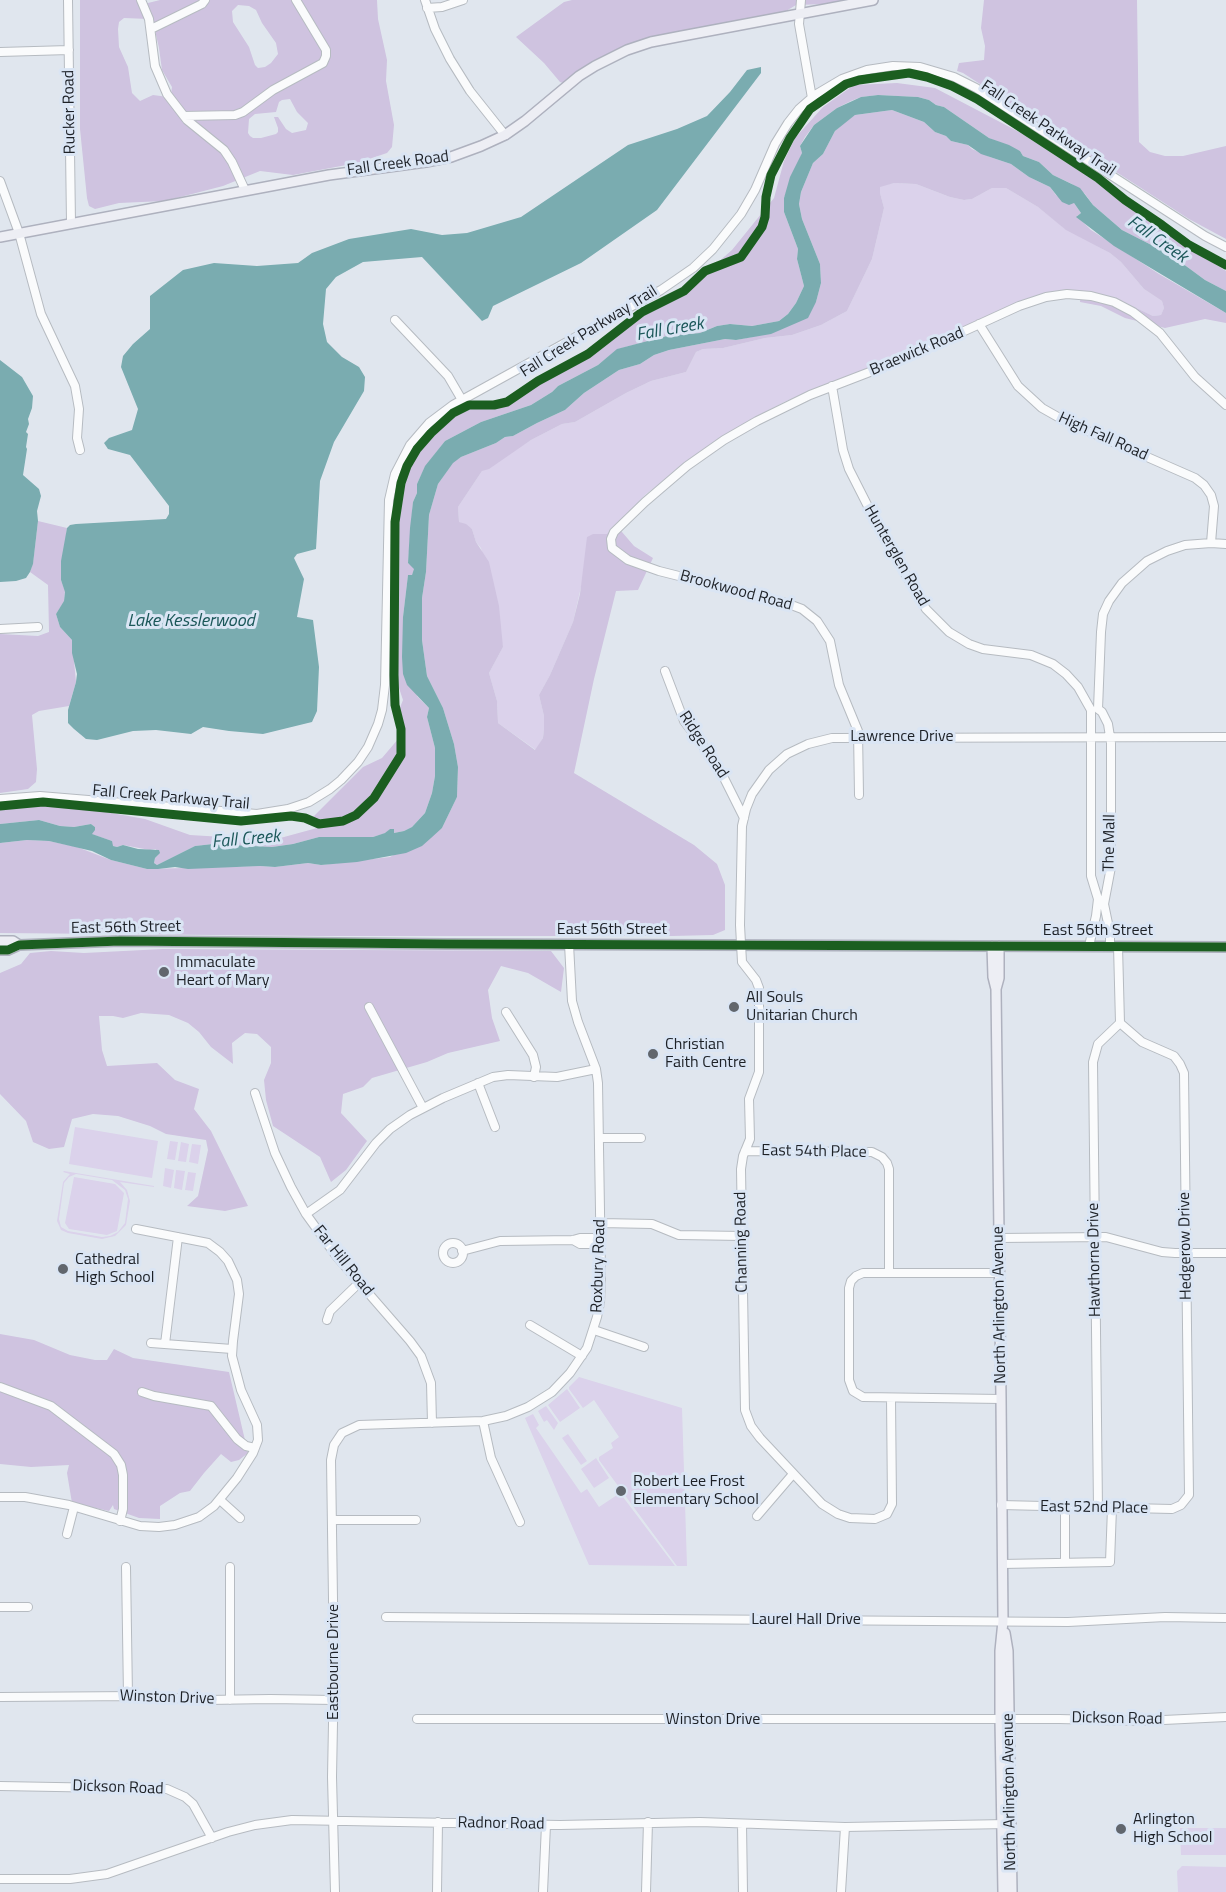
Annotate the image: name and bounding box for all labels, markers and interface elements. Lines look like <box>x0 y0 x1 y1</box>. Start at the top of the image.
street label: Rucker Road <box>60 70 80 154</box>
street label: Fall Creek Parkway Trail <box>977 77 1119 181</box>
street label: Fall Creek Road <box>346 147 450 181</box>
water label: Fall Creek <box>1123 212 1191 268</box>
street label: Fall Creek Parkway Trail <box>517 282 661 382</box>
water label: Fall Creek <box>634 313 706 347</box>
street label: Braewick Road <box>867 324 967 380</box>
street label: High Fall Road <box>1055 409 1151 465</box>
street label: Hunterglen Road <box>859 502 933 610</box>
street label: Brookwood Road <box>678 567 794 615</box>
water label: Lake Kesslerwood <box>127 611 255 633</box>
street label: Ridge Road <box>674 708 732 782</box>
street label: Lawrence Drive <box>850 727 954 747</box>
street label: Fall Creek Parkway Trail <box>92 782 250 814</box>
street label: The Mall <box>1100 814 1120 872</box>
water label: Fall Creek <box>211 826 281 854</box>
street label: East 56th Street <box>71 917 181 939</box>
street label: East 56th Street <box>557 920 667 940</box>
street label: East 56th Street <box>1043 921 1153 941</box>
place label: Immaculate Heart of Mary <box>176 953 269 991</box>
marker: Immaculate Heart of Mary <box>157 965 171 979</box>
place label: All Souls Unitarian Church <box>746 988 858 1026</box>
marker: All Souls Unitarian Church <box>727 1000 741 1014</box>
place label: Christian Faith Centre <box>665 1035 746 1073</box>
marker: Christian Faith Centre <box>646 1047 660 1061</box>
street label: East 54th Place <box>761 1141 867 1163</box>
street label: Channing Road <box>732 1191 752 1293</box>
street label: Hedgerow Drive <box>1175 1192 1197 1300</box>
street label: Hawthorne Drive <box>1084 1203 1106 1317</box>
street label: Roxbury Road <box>588 1219 610 1313</box>
street label: Far Hill Road <box>309 1222 377 1300</box>
street label: North Arlington Avenue <box>989 1226 1011 1384</box>
place label: Cathedral High School <box>75 1250 154 1288</box>
marker: Cathedral High School <box>56 1262 70 1276</box>
place label: Robert Lee Frost Elementary School <box>633 1472 759 1510</box>
marker: Robert Lee Frost Elementary School <box>614 1484 628 1498</box>
street label: East 52nd Place <box>1040 1497 1148 1519</box>
street label: Eastbourne Drive <box>324 1604 344 1720</box>
street label: Laurel Hall Drive <box>751 1610 861 1630</box>
street label: Winston Drive <box>119 1687 215 1709</box>
street label: Dickson Road <box>1071 1709 1163 1729</box>
street label: Winston Drive <box>666 1710 760 1730</box>
street label: North Arlington Avenue <box>999 1713 1021 1871</box>
street label: Dickson Road <box>72 1777 164 1799</box>
place label: Arlington High School <box>1133 1810 1212 1848</box>
street label: Radnor Road <box>457 1814 545 1834</box>
marker: Arlington High School <box>1114 1822 1128 1836</box>

